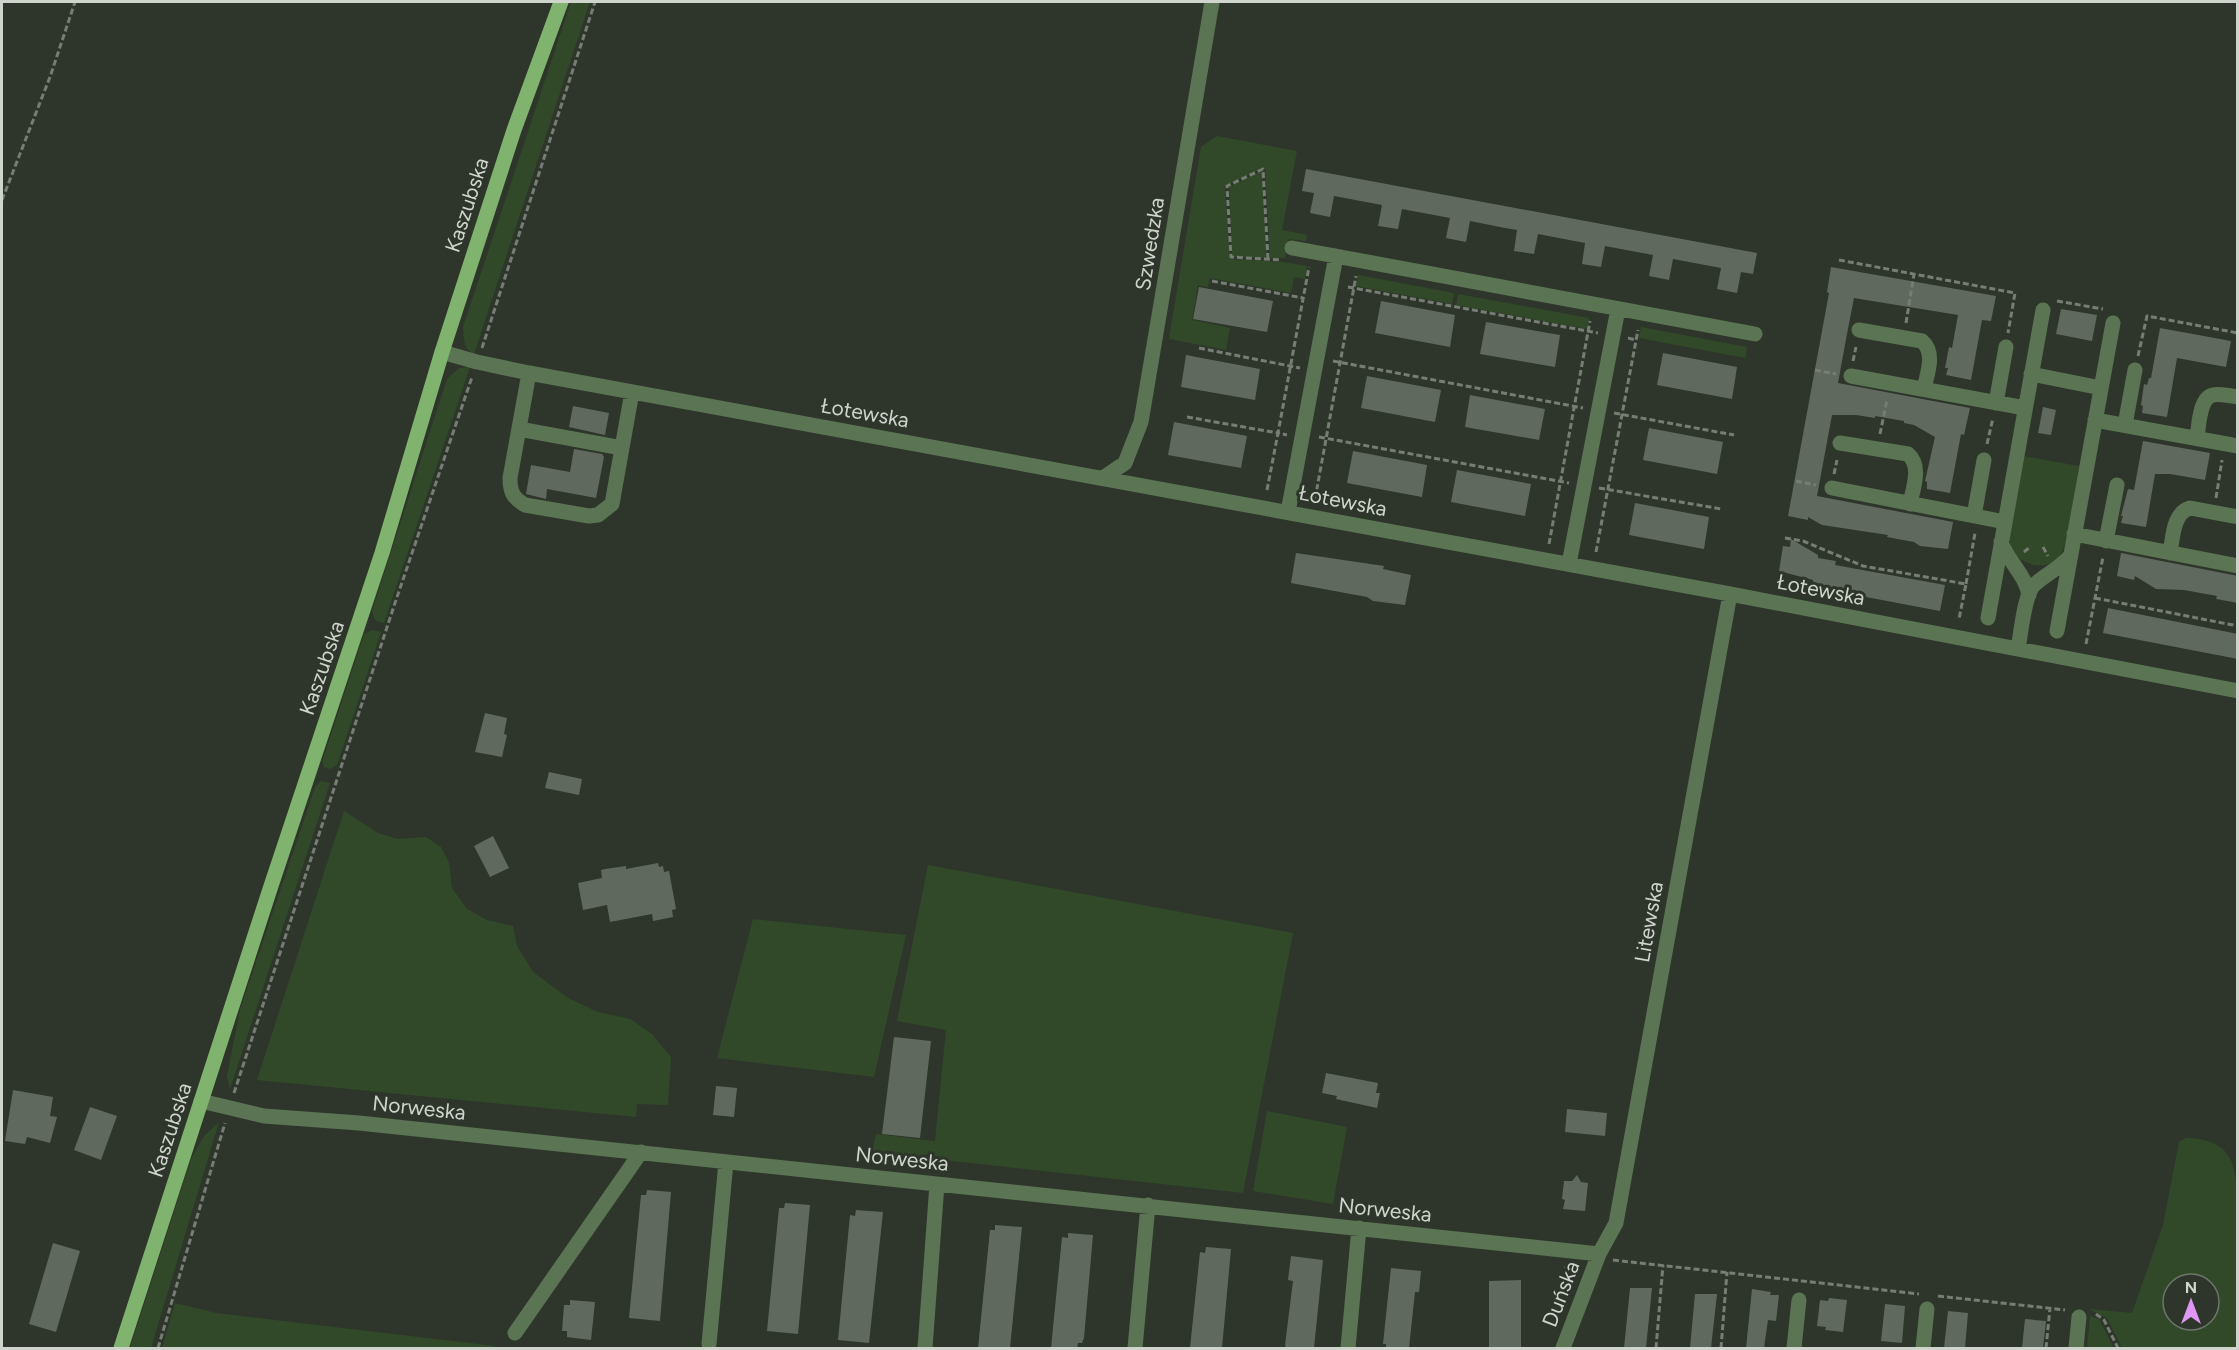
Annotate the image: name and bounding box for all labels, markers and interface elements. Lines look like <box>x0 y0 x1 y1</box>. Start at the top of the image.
street label: Kaszubska <box>440 154 494 255</box>
street label: Szwedzka <box>1130 195 1169 292</box>
street label: Łotewska <box>819 392 911 433</box>
street label: Łotewska <box>1297 480 1389 521</box>
street label: Łotewska <box>1775 569 1867 610</box>
street label: Kaszubska <box>294 617 349 718</box>
street label: Litewska <box>1629 879 1668 964</box>
street label: Kaszubska <box>143 1079 197 1180</box>
street label: Norweska <box>371 1090 467 1125</box>
street label: Norweska <box>854 1141 950 1176</box>
street label: Norweska <box>1337 1192 1433 1227</box>
street label: Duńska <box>1537 1257 1584 1330</box>
north arrow <box>2161 1272 2221 1332</box>
text: N <box>2185 1278 2197 1297</box>

